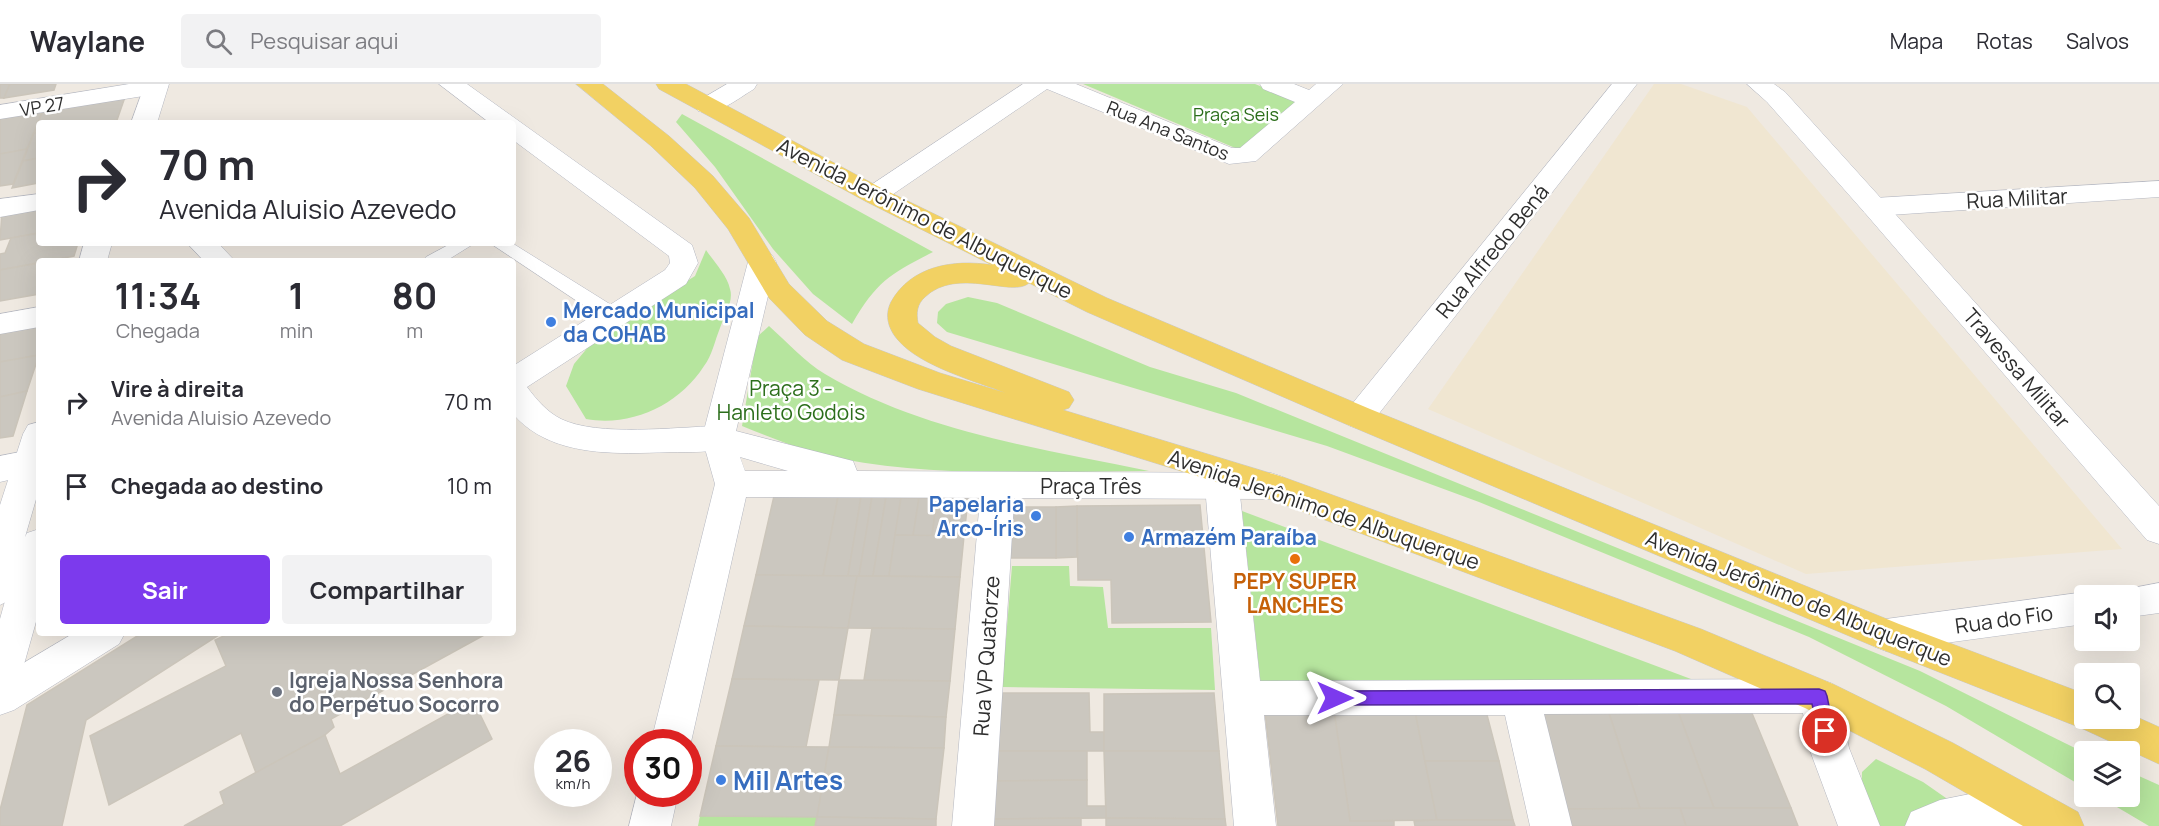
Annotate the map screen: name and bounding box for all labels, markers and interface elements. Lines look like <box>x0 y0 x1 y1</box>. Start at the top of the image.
search box <box>181 14 601 68</box>
text: Waylane <box>30 22 145 60</box>
icon: search <box>202 25 235 58</box>
text: Pesquisar aqui <box>250 26 399 56</box>
text: Mapa <box>1890 27 1943 55</box>
text: Rotas <box>1976 27 2033 55</box>
text: Salvos <box>2066 27 2129 55</box>
street label: VP 27 <box>18 91 66 121</box>
street label: Rua Ana Santos <box>1103 95 1233 165</box>
park label: Praça Seis <box>1193 102 1279 126</box>
street label: Avenida Jerônimo de Albuquerque <box>773 131 1077 305</box>
text: 70 m <box>159 135 255 193</box>
icon: right <box>60 144 138 222</box>
street label: Rua Alfredo Bená <box>1429 178 1555 324</box>
street label: Rua Militar <box>1966 181 2069 215</box>
text: Avenida Aluisio Azevedo <box>159 190 456 227</box>
text: 11:34 <box>115 271 201 320</box>
text: 1 <box>289 271 304 320</box>
text: 80 <box>392 271 437 320</box>
place label: Mercado Municipal da COHAB <box>563 296 755 348</box>
street label: Travessa Militar <box>1957 302 2077 434</box>
marker: Mercado Municipal da COHAB <box>544 315 558 329</box>
text: Chegada <box>116 317 200 344</box>
text: min <box>280 317 313 344</box>
text: m <box>406 317 423 344</box>
text: Vire à direita <box>111 374 244 404</box>
park label: Praça 3 - Hanleto Godois <box>717 374 865 426</box>
icon: right <box>60 386 93 419</box>
text: 70 m <box>444 387 492 417</box>
text: Avenida Aluisio Azevedo <box>111 404 331 431</box>
street label: Avenida Jerônimo de Albuquerque <box>1164 442 1484 576</box>
icon: arrive <box>60 470 93 503</box>
text: Chegada ao destino <box>111 471 323 501</box>
text: 10 m <box>447 471 492 501</box>
street label: Praça Três <box>1040 472 1142 500</box>
place label: Papelaria Arco-Íris <box>929 490 1024 542</box>
marker: Papelaria Arco-Íris <box>1029 509 1043 523</box>
place label: Armazém Paraíba <box>1141 523 1317 551</box>
street label: Avenida Jerônimo de Albuquerque <box>1642 524 1956 672</box>
marker: Armazém Paraíba <box>1122 530 1136 544</box>
marker: PEPY SUPER LANCHES <box>1288 552 1302 566</box>
button: Sair <box>60 555 270 624</box>
button: Compartilhar <box>282 555 492 624</box>
place label: PEPY SUPER LANCHES <box>1233 567 1357 619</box>
street label: Rua VP Quatorze <box>966 575 1006 737</box>
map controls <box>2074 585 2140 807</box>
button: sound <box>2074 585 2140 651</box>
street label: Rua do Fio <box>1953 598 2055 640</box>
button: search <box>2074 663 2140 729</box>
place label: Igreja Nossa Senhora do Perpétuo Socorro <box>289 666 503 718</box>
position arrow <box>1303 666 1367 730</box>
marker: Igreja Nossa Senhora do Perpétuo Socorro <box>270 685 284 699</box>
pin <box>1799 705 1850 756</box>
icon: arrive <box>1808 714 1841 747</box>
speed limit sign: 30 <box>624 729 702 807</box>
text: 26 <box>555 740 591 781</box>
button: layers <box>2074 741 2140 807</box>
place label: Mil Artes <box>733 762 843 798</box>
text: km/h <box>556 773 590 794</box>
marker: Mil Artes <box>714 773 728 787</box>

